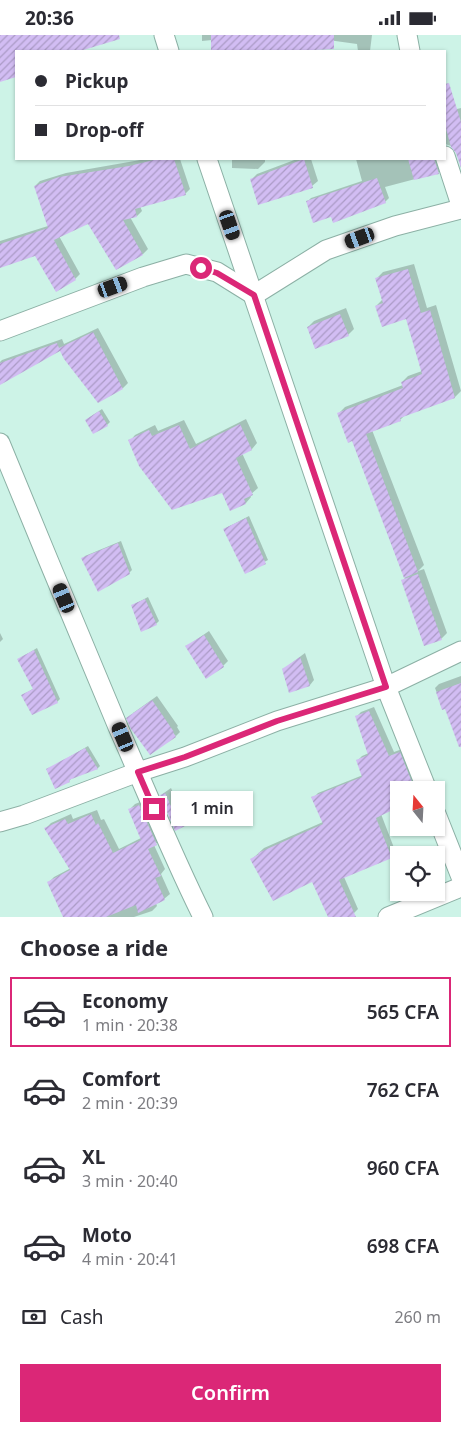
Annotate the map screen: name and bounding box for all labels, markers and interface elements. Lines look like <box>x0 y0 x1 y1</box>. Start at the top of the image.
text: 20:36 <box>25 5 74 31</box>
text: Pickup <box>65 68 128 94</box>
text: Drop-off <box>65 117 144 143</box>
car <box>218 208 241 242</box>
car <box>343 226 376 250</box>
route start <box>190 257 212 279</box>
car <box>96 275 129 299</box>
car <box>51 581 76 615</box>
car <box>110 720 135 754</box>
north arrow <box>390 781 445 836</box>
map controls <box>390 781 445 901</box>
callout: 1 min <box>172 791 254 827</box>
text: 1 min <box>190 797 234 819</box>
route end <box>143 798 165 820</box>
button: locate <box>390 846 445 901</box>
text: Choose a ride <box>20 932 168 962</box>
text: Economy <box>82 988 168 1014</box>
icon: car <box>22 990 67 1035</box>
text: 565 CFA <box>367 999 439 1025</box>
text: 1 min · 20:38 <box>82 1014 178 1036</box>
text: Comfort <box>82 1066 161 1092</box>
icon: car <box>22 1068 67 1113</box>
text: 762 CFA <box>367 1077 439 1103</box>
text: 2 min · 20:39 <box>82 1092 178 1114</box>
text: XL <box>82 1144 105 1170</box>
icon: car <box>22 1146 67 1191</box>
text: 960 CFA <box>367 1155 439 1181</box>
text: 3 min · 20:40 <box>82 1170 178 1192</box>
text: Moto <box>82 1222 132 1248</box>
icon: car <box>22 1224 67 1269</box>
text: 698 CFA <box>367 1233 439 1259</box>
text: 4 min · 20:41 <box>82 1248 178 1270</box>
icon: cash <box>20 1303 48 1331</box>
text: Cash <box>60 1304 104 1330</box>
text: 260 m <box>394 1306 441 1328</box>
button: Confirm <box>20 1364 441 1422</box>

